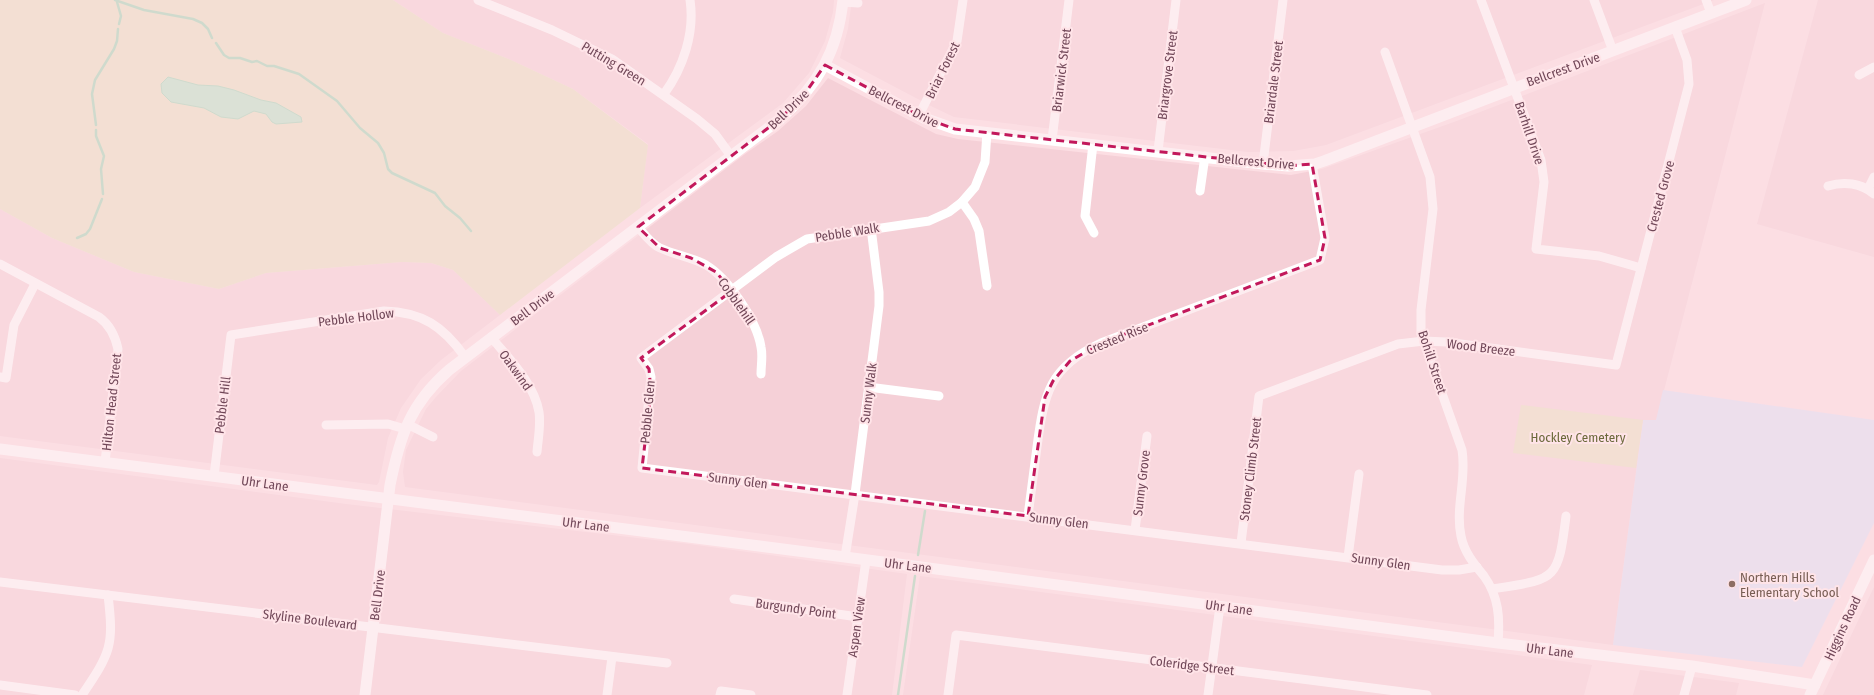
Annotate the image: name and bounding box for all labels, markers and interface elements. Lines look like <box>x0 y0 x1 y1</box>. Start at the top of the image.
street label: Briarwick Street <box>1049 27 1074 113</box>
street label: Briargrove Street <box>1155 29 1181 121</box>
street label: Putting Green <box>579 38 649 89</box>
street label: Briar Forest <box>922 39 963 101</box>
street label: Briardale Street <box>1261 39 1286 124</box>
street label: Bellcrest Drive <box>1524 49 1602 90</box>
street label: Bellcrest Drive <box>866 82 941 131</box>
street label: Bell Drive <box>765 86 812 132</box>
street label: Barhill Drive <box>1512 100 1547 167</box>
street label: Bellcrest Drive <box>1217 151 1295 172</box>
street label: Crested Grove <box>1644 159 1677 234</box>
street label: Pebble Walk <box>814 220 881 245</box>
street label: Cobblehill <box>715 275 758 328</box>
street label: Bell Drive <box>507 286 557 329</box>
street label: Pebble Hollow <box>317 305 395 330</box>
street label: Crested Rise <box>1084 319 1150 358</box>
street label: Bohill Street <box>1415 328 1450 397</box>
street label: Wood Breeze <box>1446 336 1516 359</box>
street label: Oakwind <box>496 347 535 393</box>
street label: Hilton Head Street <box>99 352 124 452</box>
street label: Sunny Walk <box>857 361 880 424</box>
street label: Pebble Hill <box>212 375 234 435</box>
street label: Pebble Glen <box>637 380 658 444</box>
street label: Stoney Climb Street <box>1237 416 1264 522</box>
park label: Hockley Cemetery <box>1531 430 1626 445</box>
street label: Sunny Grove <box>1130 449 1153 517</box>
street label: Sunny Glen <box>707 469 769 492</box>
street label: Uhr Lane <box>240 473 289 494</box>
street label: Sunny Glen <box>1028 509 1090 532</box>
street label: Uhr Lane <box>561 514 610 535</box>
street label: Sunny Glen <box>1350 550 1412 573</box>
street label: Uhr Lane <box>883 555 932 576</box>
street label: Bell Drive <box>367 569 388 621</box>
place label: Northern Hills Elementary School <box>1740 570 1840 600</box>
marker: Northern Hills Elementary School <box>1727 579 1737 589</box>
street label: Higgins Road <box>1821 594 1864 663</box>
street label: Burgundy Point <box>755 595 838 622</box>
street label: Aspen View <box>845 596 868 658</box>
street label: Uhr Lane <box>1204 597 1253 618</box>
street label: Skyline Boulevard <box>262 606 358 633</box>
street label: Uhr Lane <box>1525 640 1574 661</box>
street label: Coleridge Street <box>1149 653 1236 678</box>

